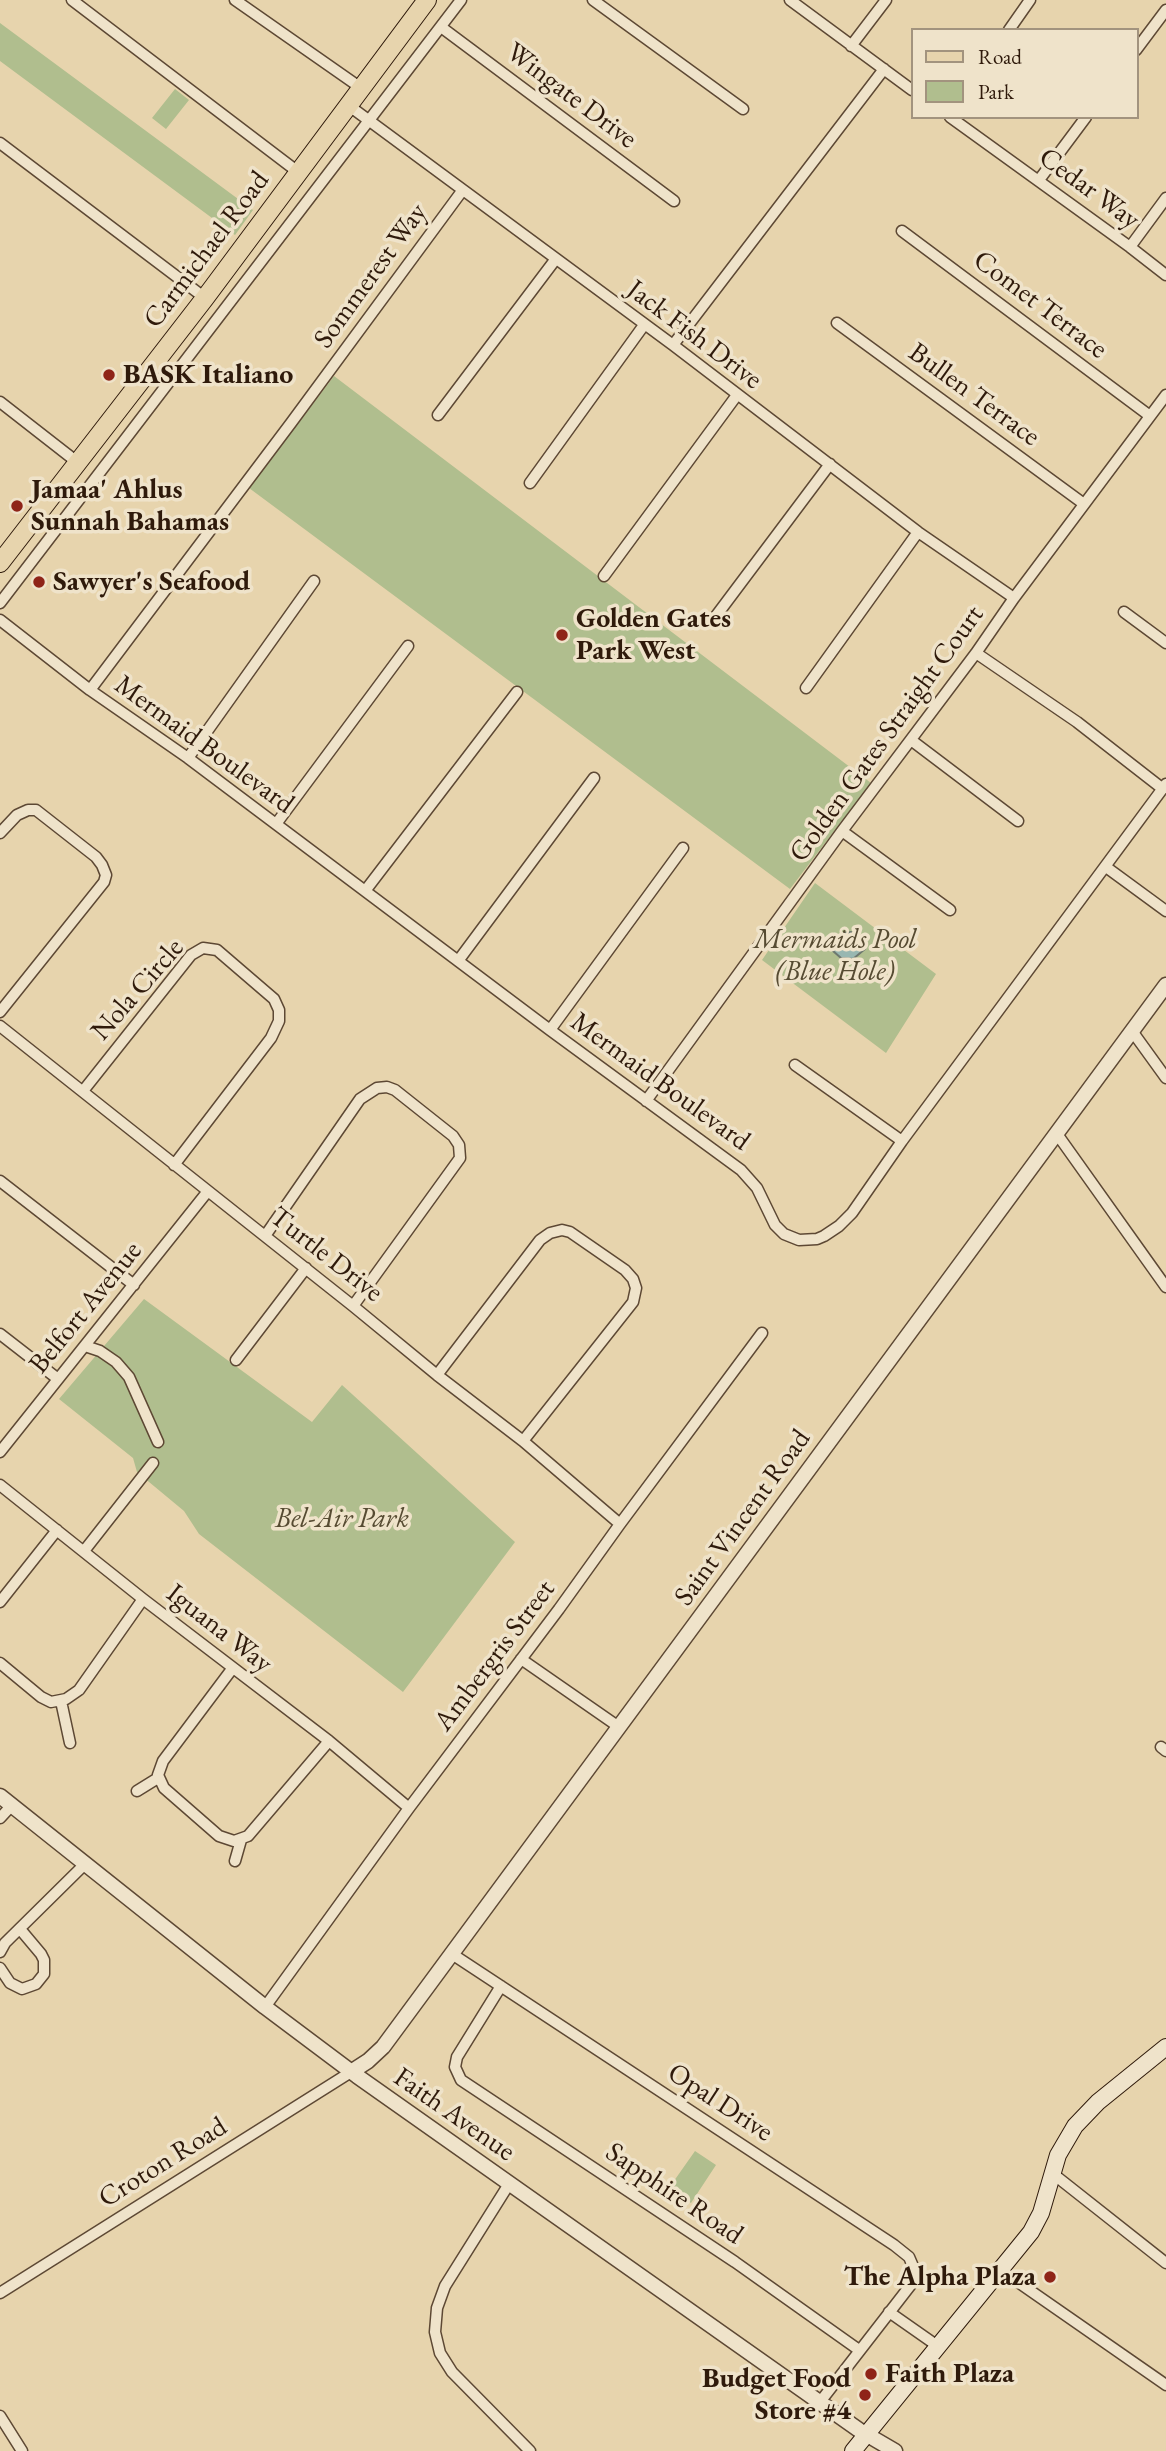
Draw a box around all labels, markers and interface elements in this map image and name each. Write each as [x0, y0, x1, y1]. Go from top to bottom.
legend [911, 28, 1138, 119]
street label: Wingate Drive [499, 36, 643, 156]
text: Road [978, 43, 1022, 70]
text: Park [978, 78, 1014, 105]
street label: Cedar Way [1032, 141, 1146, 237]
street label: Carmichael Road [137, 165, 277, 335]
street label: Sommerest Way [307, 197, 435, 355]
street label: Comet Terrace [966, 244, 1114, 366]
street label: Jack Fish Drive [620, 273, 768, 397]
street label: Bullen Terrace [902, 336, 1046, 454]
place label: BASK Italiano [123, 358, 293, 392]
marker: BASK Italiano [101, 367, 117, 383]
place label: Jamaa' Ahlus Sunnah Bahamas [31, 473, 229, 539]
marker: Jamaa' Ahlus Sunnah Bahamas [9, 498, 25, 514]
place label: Sawyer's Seafood [53, 565, 250, 599]
marker: Sawyer's Seafood [31, 574, 47, 590]
street label: Golden Gates Straight Court [783, 599, 991, 869]
place label: Golden Gates Park West [576, 602, 731, 668]
marker: Golden Gates Park West [554, 627, 570, 643]
street label: Mermaid Boulevard [108, 669, 300, 821]
park label: Mermaids Pool (Blue Hole) [753, 923, 917, 989]
street label: Nola Circle [85, 932, 191, 1048]
street label: Mermaid Boulevard [564, 1006, 756, 1158]
street label: Turtle Drive [263, 1200, 389, 1310]
street label: Belfort Avenue [23, 1235, 149, 1381]
street label: Saint Vincent Road [668, 1423, 818, 1613]
park label: Bel-Air Park [275, 1502, 409, 1536]
street label: Ambergris Street [427, 1574, 563, 1738]
street label: Iguana Way [159, 1577, 279, 1681]
street label: Opal Drive [661, 2057, 779, 2149]
street label: Faith Avenue [387, 2061, 521, 2169]
street label: Croton Road [93, 2110, 233, 2216]
street label: Sapphire Road [599, 2136, 749, 2252]
place label: The Alpha Plaza [844, 2260, 1036, 2294]
marker: The Alpha Plaza [1042, 2269, 1058, 2285]
place label: Faith Plaza [885, 2357, 1014, 2391]
place label: Budget Food Store #4 [702, 2362, 851, 2428]
marker: Faith Plaza [863, 2366, 879, 2382]
marker: Budget Food Store #4 [857, 2387, 873, 2403]

